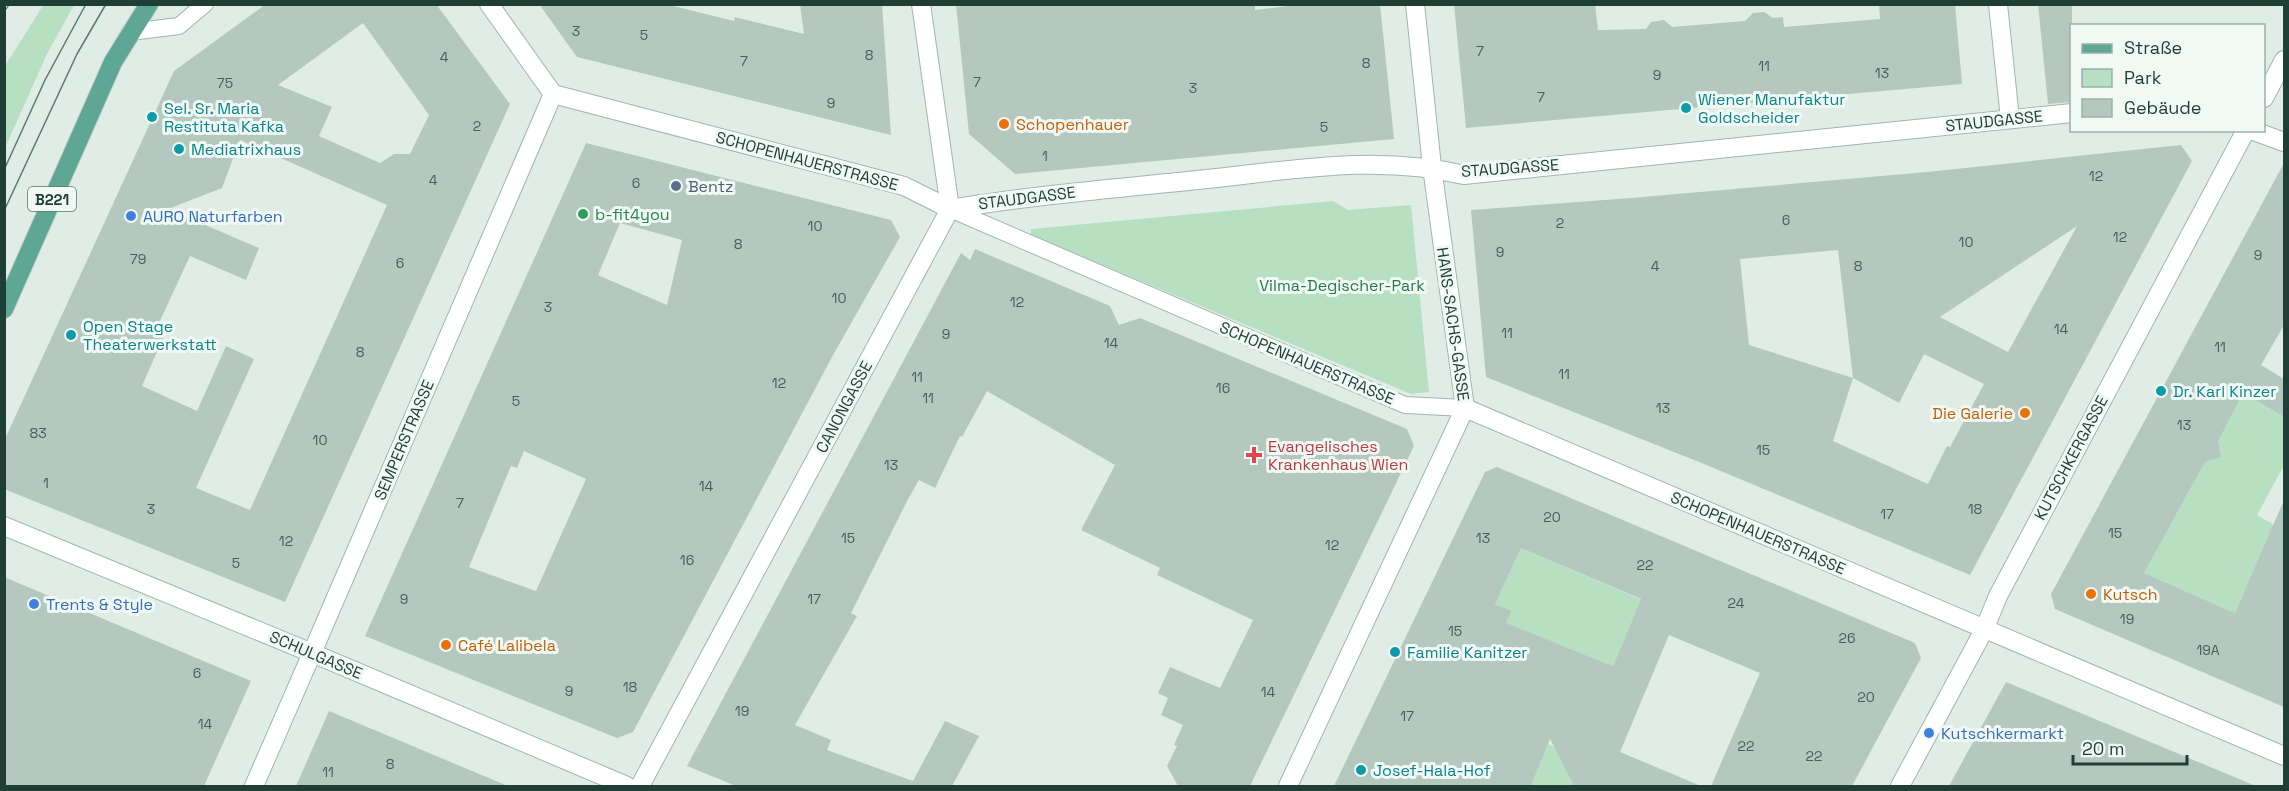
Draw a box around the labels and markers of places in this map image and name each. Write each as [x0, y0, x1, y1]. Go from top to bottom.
place label: Wiener Manufaktur Goldscheider [1698, 89, 1845, 128]
place label: Sel. Sr. Maria Restituta Kafka [164, 98, 284, 137]
marker: Wiener Manufaktur Goldscheider [1679, 101, 1693, 115]
marker: Sel. Sr. Maria Restituta Kafka [145, 110, 159, 124]
place label: Schopenhauer [1016, 114, 1129, 135]
marker: Schopenhauer [997, 117, 1011, 131]
place label: Mediatrixhaus [191, 139, 301, 160]
marker: Mediatrixhaus [172, 142, 186, 156]
place label: Bentz [688, 176, 733, 197]
marker: Bentz [669, 179, 683, 193]
place label: b-fit4you [595, 204, 670, 225]
place label: AURO Naturfarben [143, 206, 283, 227]
marker: b-fit4you [576, 207, 590, 221]
marker: AURO Naturfarben [124, 209, 138, 223]
place label: Open Stage Theaterwerkstatt [83, 316, 217, 355]
marker: Open Stage Theaterwerkstatt [64, 328, 78, 342]
place label: Dr. Karl Kinzer [2173, 381, 2276, 402]
marker: Dr. Karl Kinzer [2154, 384, 2168, 398]
place label: Die Galerie [1932, 403, 2013, 424]
marker: Die Galerie [2018, 406, 2032, 420]
place label: Evangelisches Krankenhaus Wien [1268, 436, 1408, 475]
marker: Evangelisches Krankenhaus Wien [1245, 446, 1263, 464]
place label: Kutsch [2103, 584, 2158, 605]
marker: Kutsch [2084, 587, 2098, 601]
place label: Trents & Style [46, 594, 153, 615]
marker: Trents & Style [27, 597, 41, 611]
place label: Café Lalibela [458, 635, 556, 656]
marker: Café Lalibela [439, 638, 453, 652]
place label: Familie Kanitzer [1407, 642, 1527, 663]
marker: Familie Kanitzer [1388, 645, 1402, 659]
place label: Kutschkermarkt [1941, 723, 2064, 744]
marker: Kutschkermarkt [1922, 726, 1936, 740]
place label: Josef-Hala-Hof [1373, 760, 1491, 781]
marker: Josef-Hala-Hof [1354, 763, 1368, 777]

